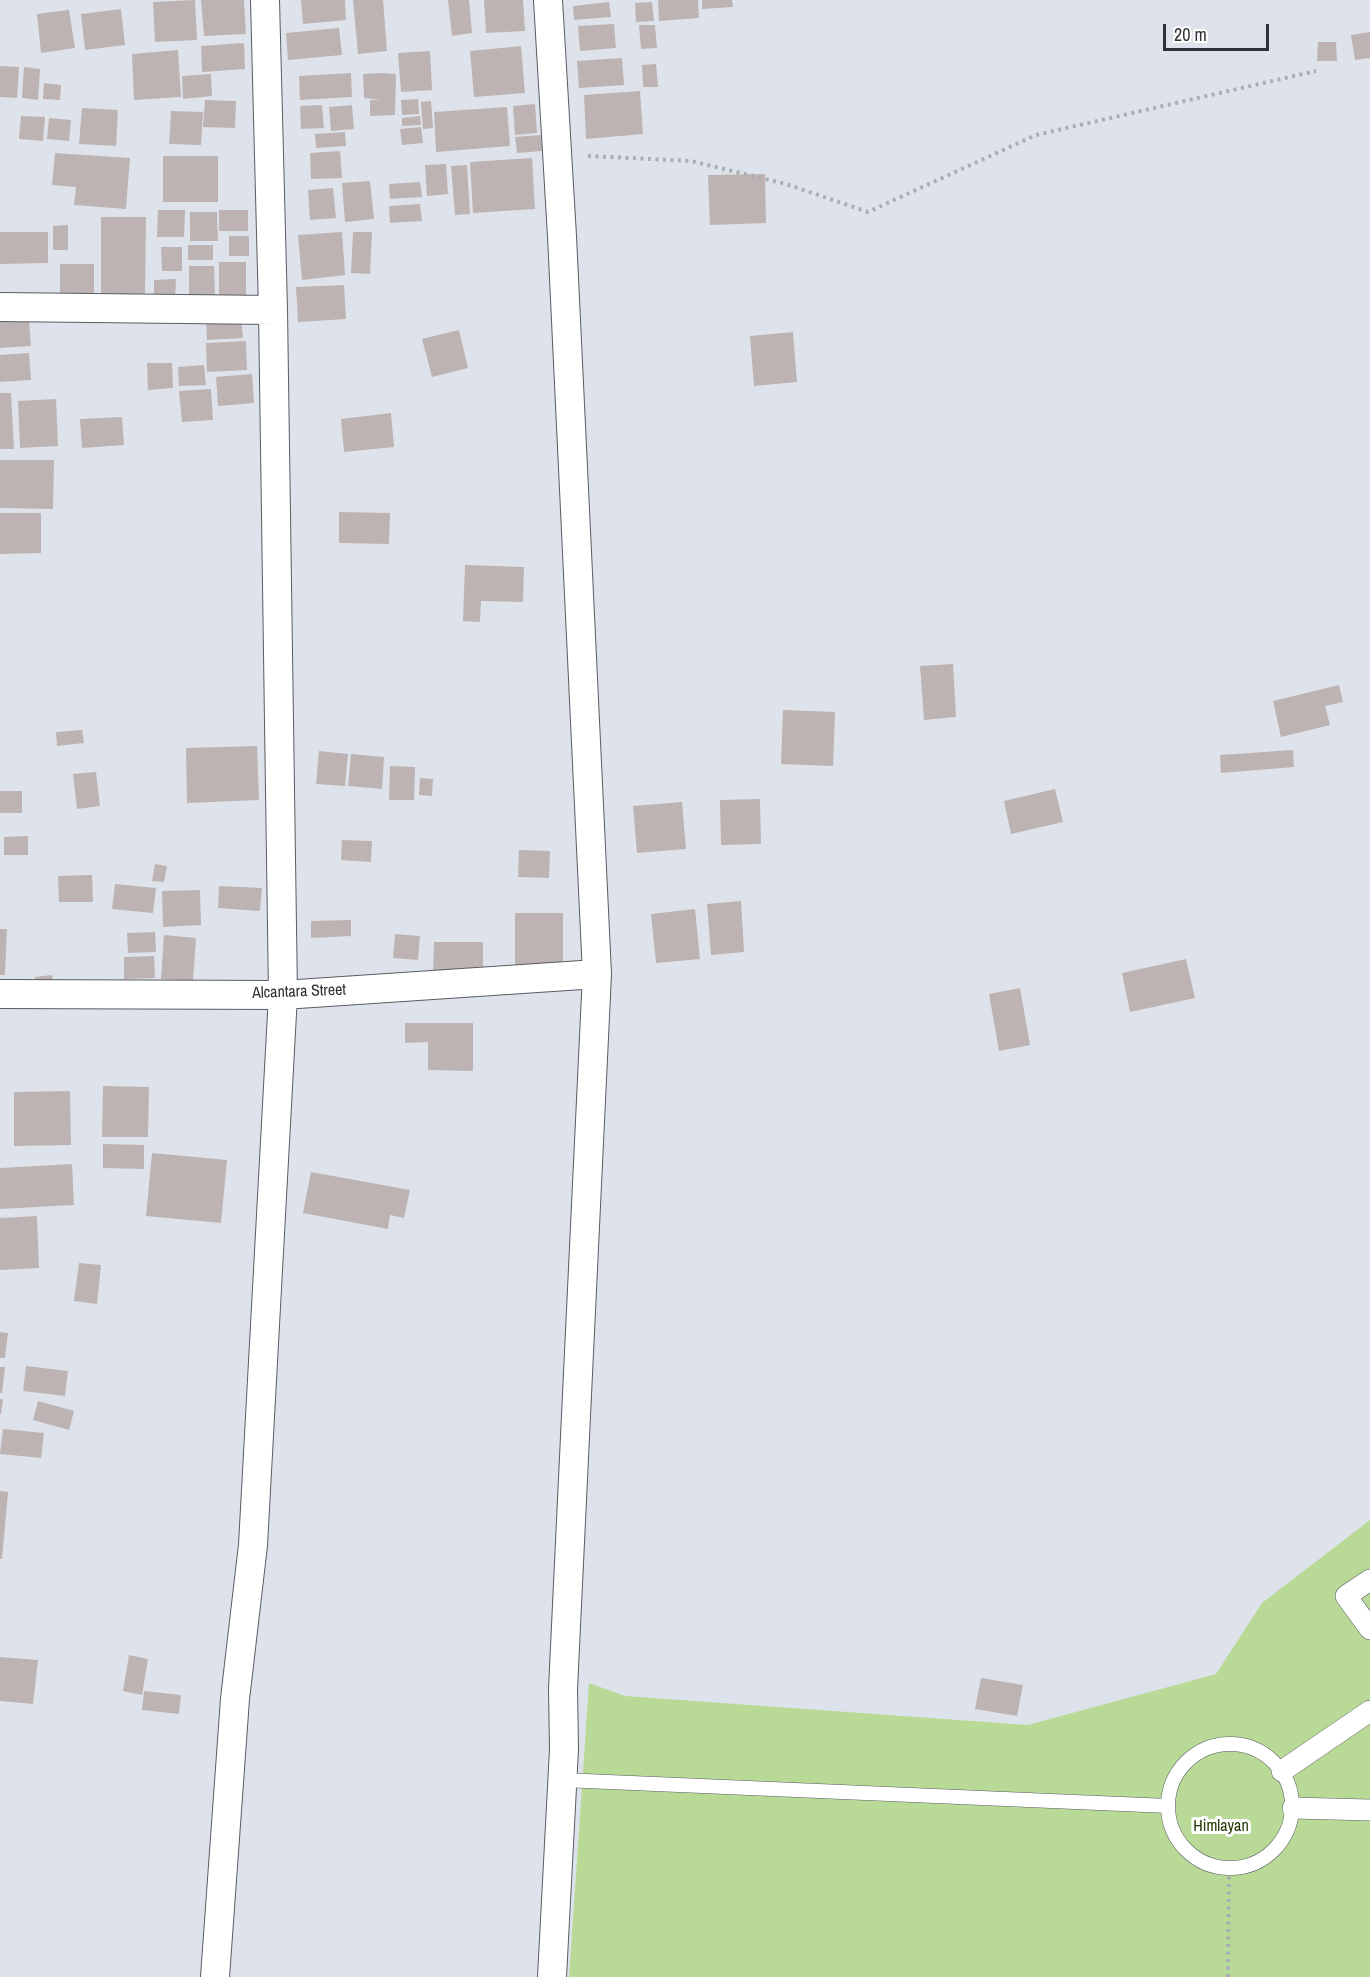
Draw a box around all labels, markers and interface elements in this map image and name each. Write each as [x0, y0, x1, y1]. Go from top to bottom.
scale bar [1166, 12, 1272, 50]
text: 20 m [1174, 22, 1207, 47]
street label: Alcantara Street [252, 981, 346, 1003]
park label: Himlayan [1193, 1817, 1249, 1837]

